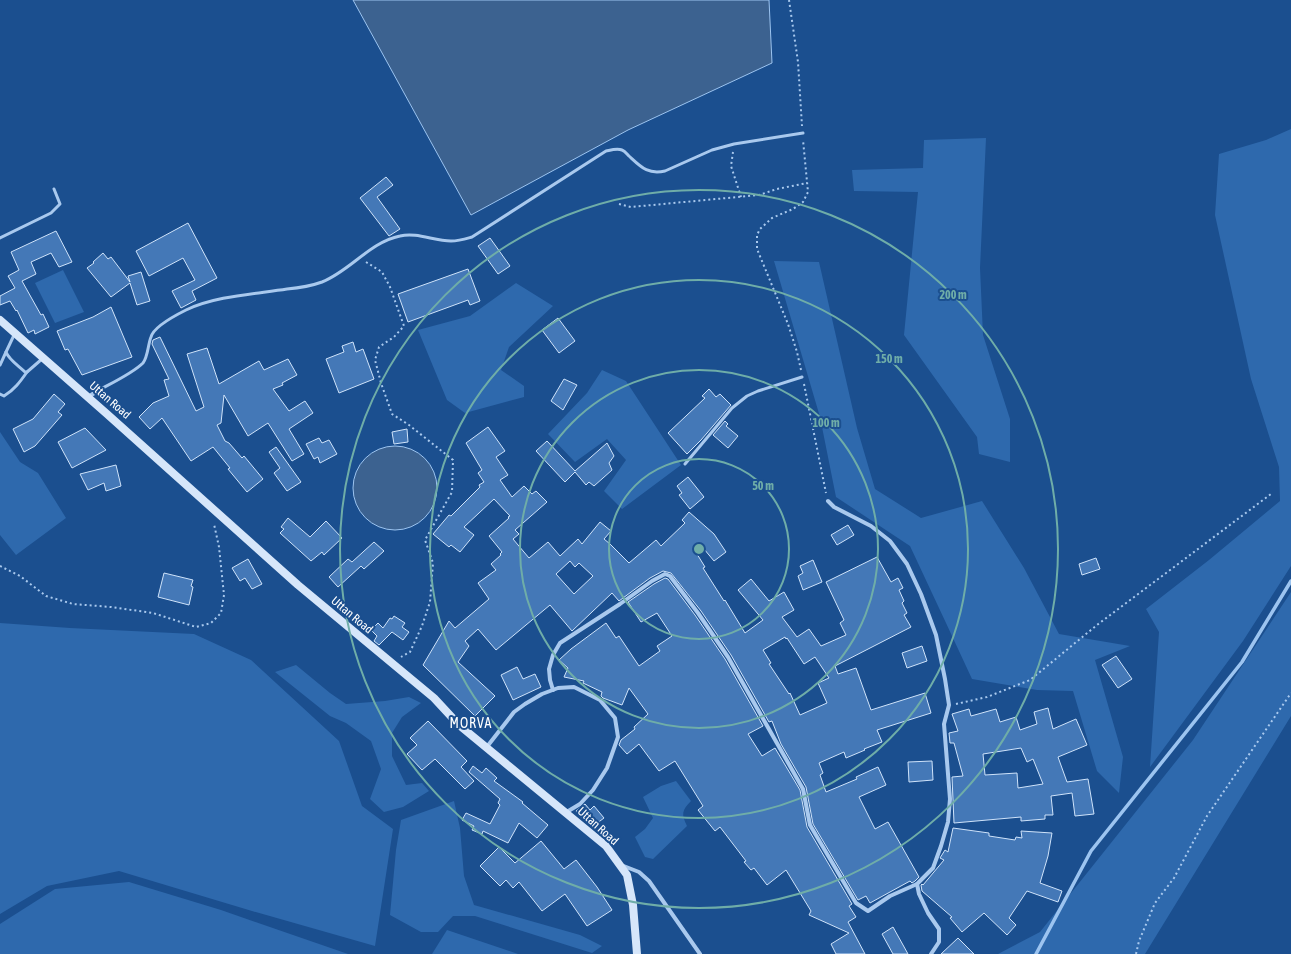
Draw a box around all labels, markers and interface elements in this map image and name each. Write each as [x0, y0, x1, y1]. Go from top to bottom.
text: 200 m [939, 288, 967, 302]
text: 150 m [875, 352, 903, 366]
street label: Uttan Road [87, 378, 133, 422]
text: 100 m [812, 416, 840, 430]
text: 50 m [752, 479, 774, 493]
centre of rings [692, 542, 706, 556]
street label: Uttan Road [328, 594, 376, 636]
district label: MORVA [450, 715, 492, 731]
street label: Uttan Road [575, 804, 621, 848]

